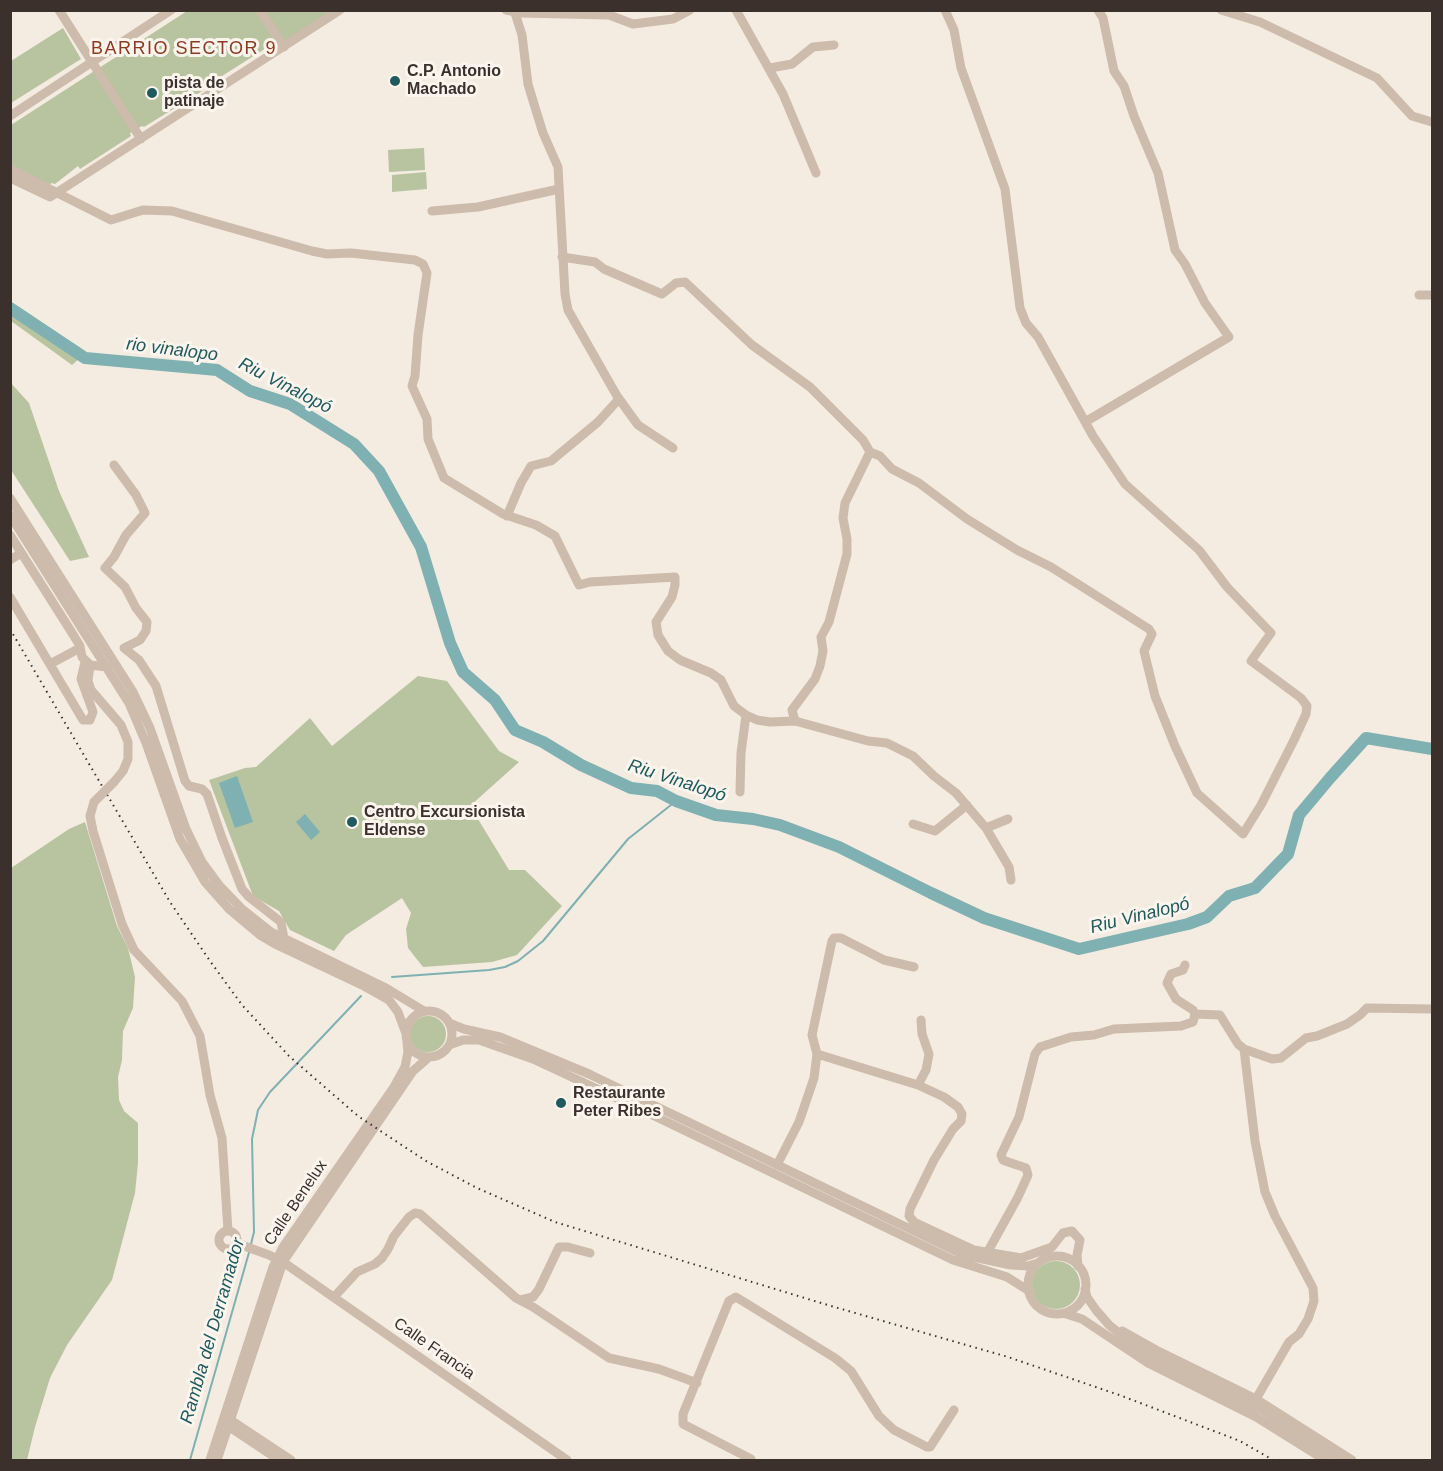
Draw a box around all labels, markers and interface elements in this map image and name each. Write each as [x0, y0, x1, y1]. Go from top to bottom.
district label: BARRIO SECTOR 9 [91, 38, 277, 60]
place label: C.P. Antonio Machado [407, 62, 501, 100]
place label: pista de patinaje [164, 74, 224, 112]
marker: C.P. Antonio Machado [388, 74, 402, 88]
marker: pista de patinaje [145, 86, 159, 100]
water label: rio vinalopo [125, 334, 219, 366]
water label: Riu Vinalopó [235, 353, 335, 419]
water label: Riu Vinalopó [625, 755, 729, 807]
place label: Centro Excursionista Eldense [364, 803, 525, 841]
marker: Centro Excursionista Eldense [345, 815, 359, 829]
water label: Riu Vinalopó [1088, 893, 1192, 939]
place label: Restaurante Peter Ribes [573, 1084, 665, 1122]
marker: Restaurante Peter Ribes [554, 1096, 568, 1110]
street label: Calle Benelux [260, 1157, 332, 1249]
water label: Rambla del Derramador [176, 1236, 250, 1426]
street label: Calle Francia [390, 1314, 478, 1384]

